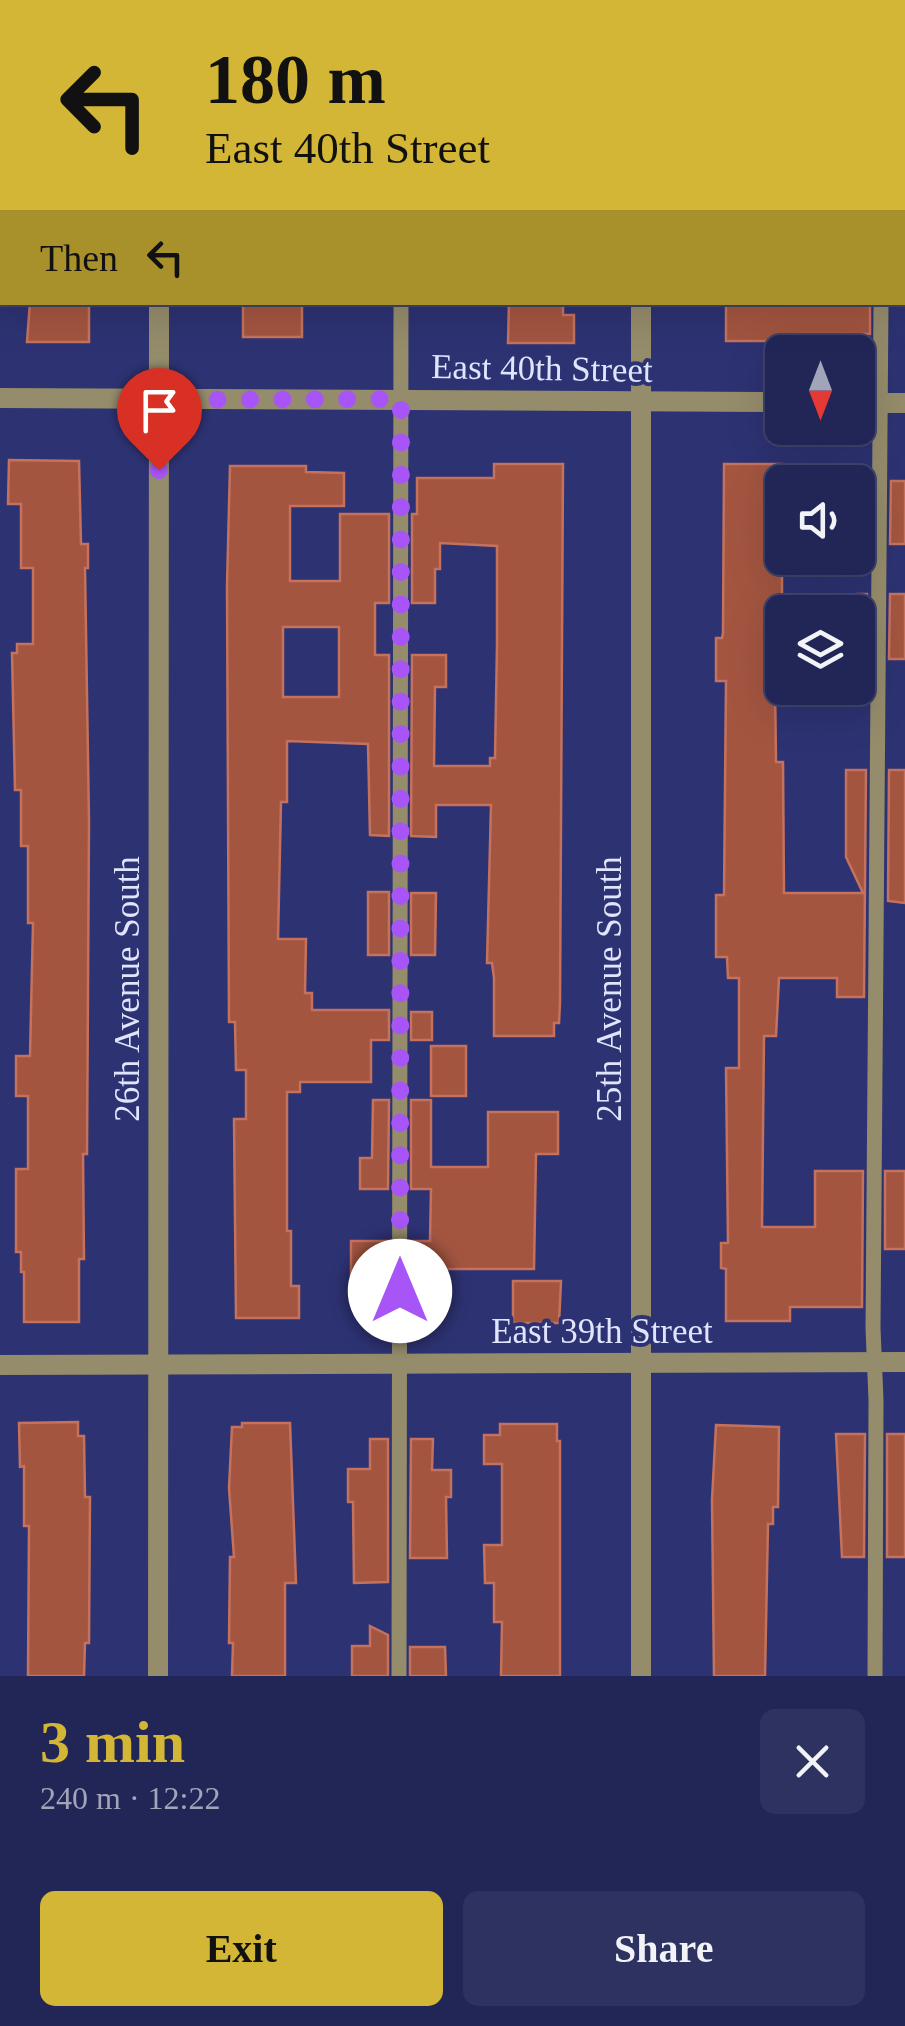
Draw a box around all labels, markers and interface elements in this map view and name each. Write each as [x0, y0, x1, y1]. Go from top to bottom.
icon: left [40, 40, 170, 170]
text: 180 m [205, 41, 386, 118]
text: East 40th Street [205, 123, 490, 173]
icon: left [138, 230, 193, 285]
text: Then [40, 237, 118, 279]
north arrow [765, 335, 875, 445]
map controls [765, 335, 875, 705]
street label: East 40th Street [431, 347, 653, 390]
pin [117, 368, 202, 471]
icon: arrive [132, 383, 187, 438]
button: sound [765, 465, 875, 575]
button: layers [765, 595, 875, 705]
street label: 26th Avenue South [108, 856, 147, 1122]
street label: 25th Avenue South [590, 856, 629, 1122]
position arrow [348, 1239, 452, 1343]
street label: East 39th Street [491, 1312, 713, 1351]
text: 3 min [40, 1709, 185, 1775]
button: close [760, 1709, 865, 1814]
text: 240 m · 12:22 [40, 1780, 220, 1816]
button: Exit [40, 1891, 443, 2006]
button: Share [463, 1891, 865, 2006]

